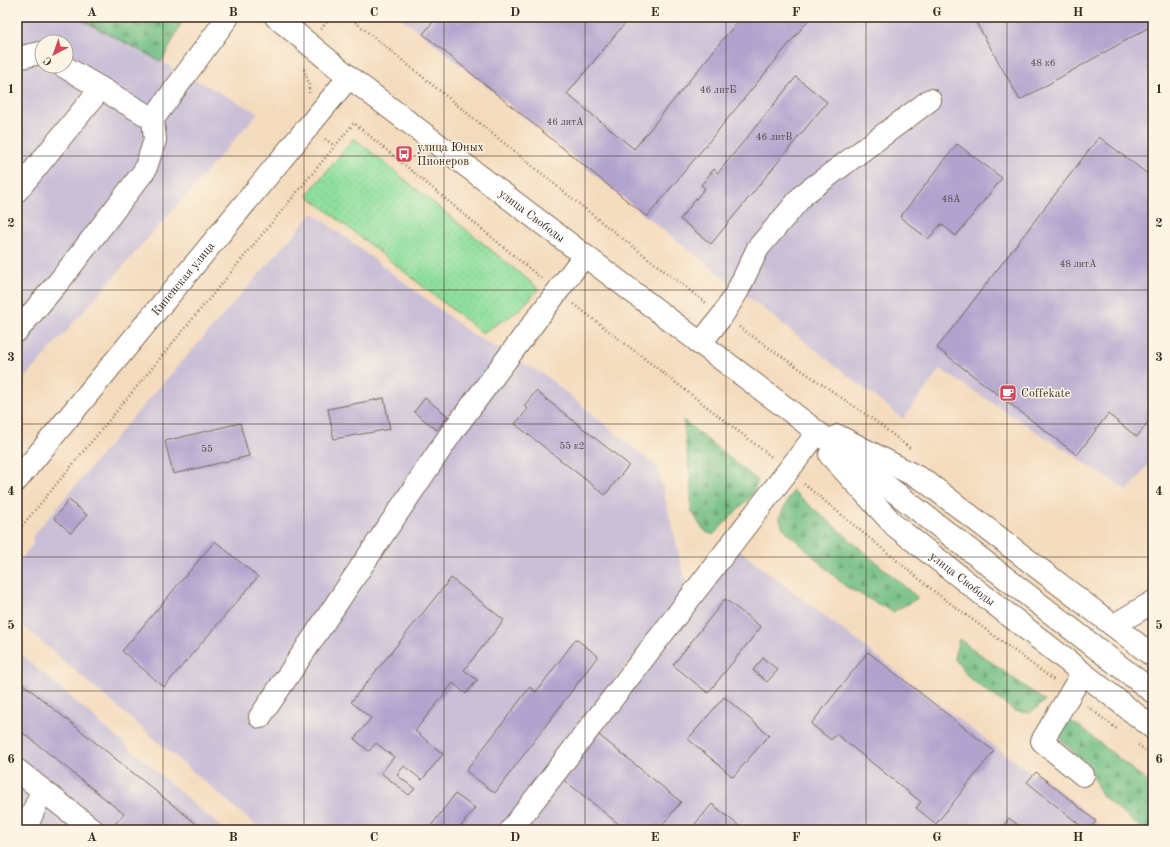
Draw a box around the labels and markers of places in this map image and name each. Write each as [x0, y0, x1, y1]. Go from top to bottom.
place label: улица Юных Пионеров [417, 142, 484, 168]
bus stop icon: улица Юных Пионеров [394, 144, 414, 164]
cafe icon: Coffekate [998, 383, 1018, 403]
place label: Coffekate [1021, 388, 1071, 400]

